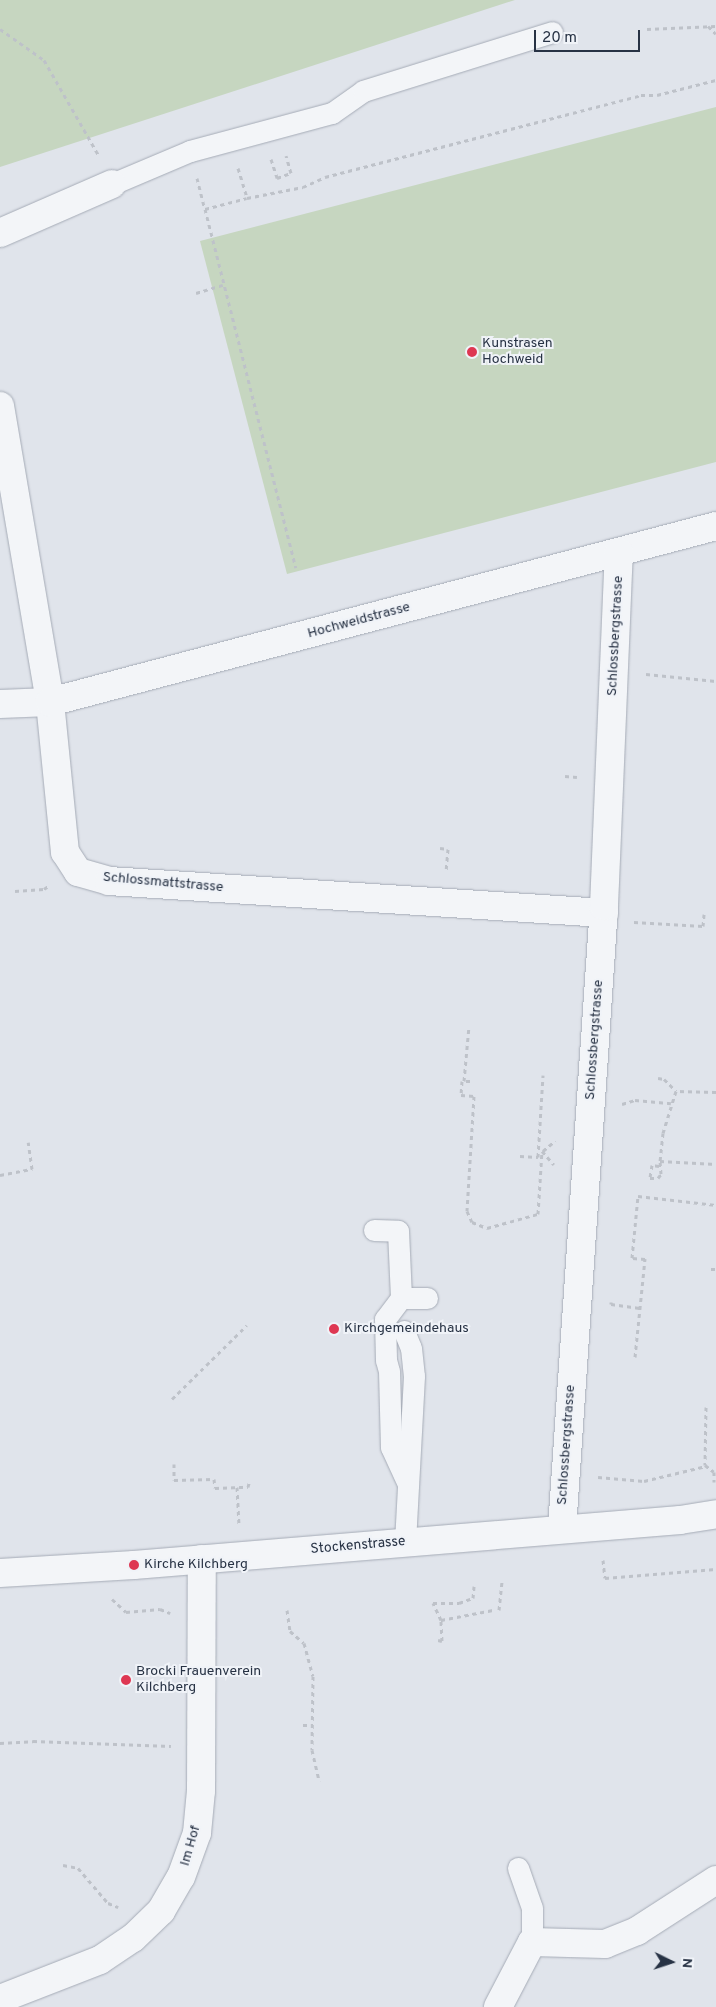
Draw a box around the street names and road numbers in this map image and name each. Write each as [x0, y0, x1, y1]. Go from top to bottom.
street label: Schlossbergstrasse [604, 575, 628, 697]
street label: Hochweidstrasse [306, 599, 412, 643]
street label: Schlossmattstrasse [102, 869, 224, 897]
street label: Schlossbergstrasse [582, 979, 608, 1101]
street label: Schlossbergstrasse [554, 1384, 580, 1506]
street label: Stockenstrasse [310, 1533, 406, 1559]
street label: Im Hof [177, 1824, 205, 1868]

